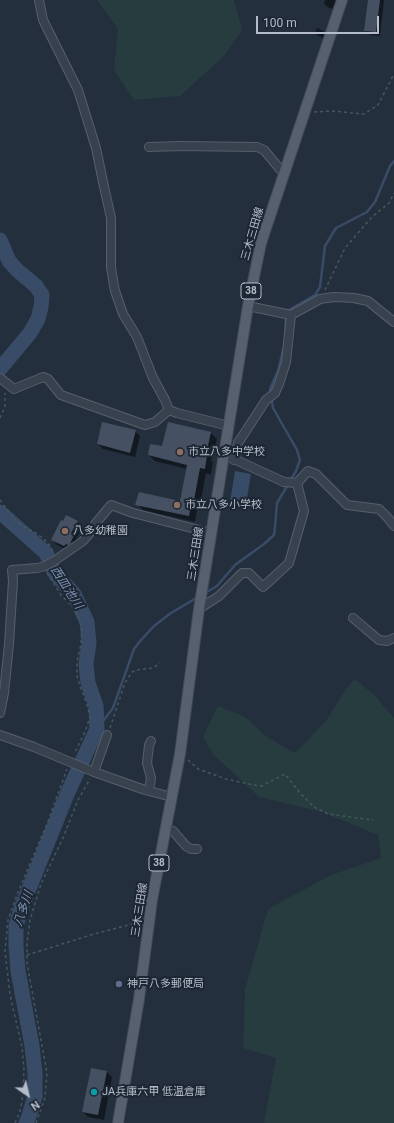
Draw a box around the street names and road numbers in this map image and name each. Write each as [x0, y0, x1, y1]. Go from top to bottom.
street label: 三木三田線 [239, 206, 267, 262]
road number: 38 [241, 283, 261, 299]
street label: 三木三田線 [185, 526, 207, 582]
road number: 38 [149, 855, 169, 871]
street label: 三木三田線 [129, 882, 151, 938]

